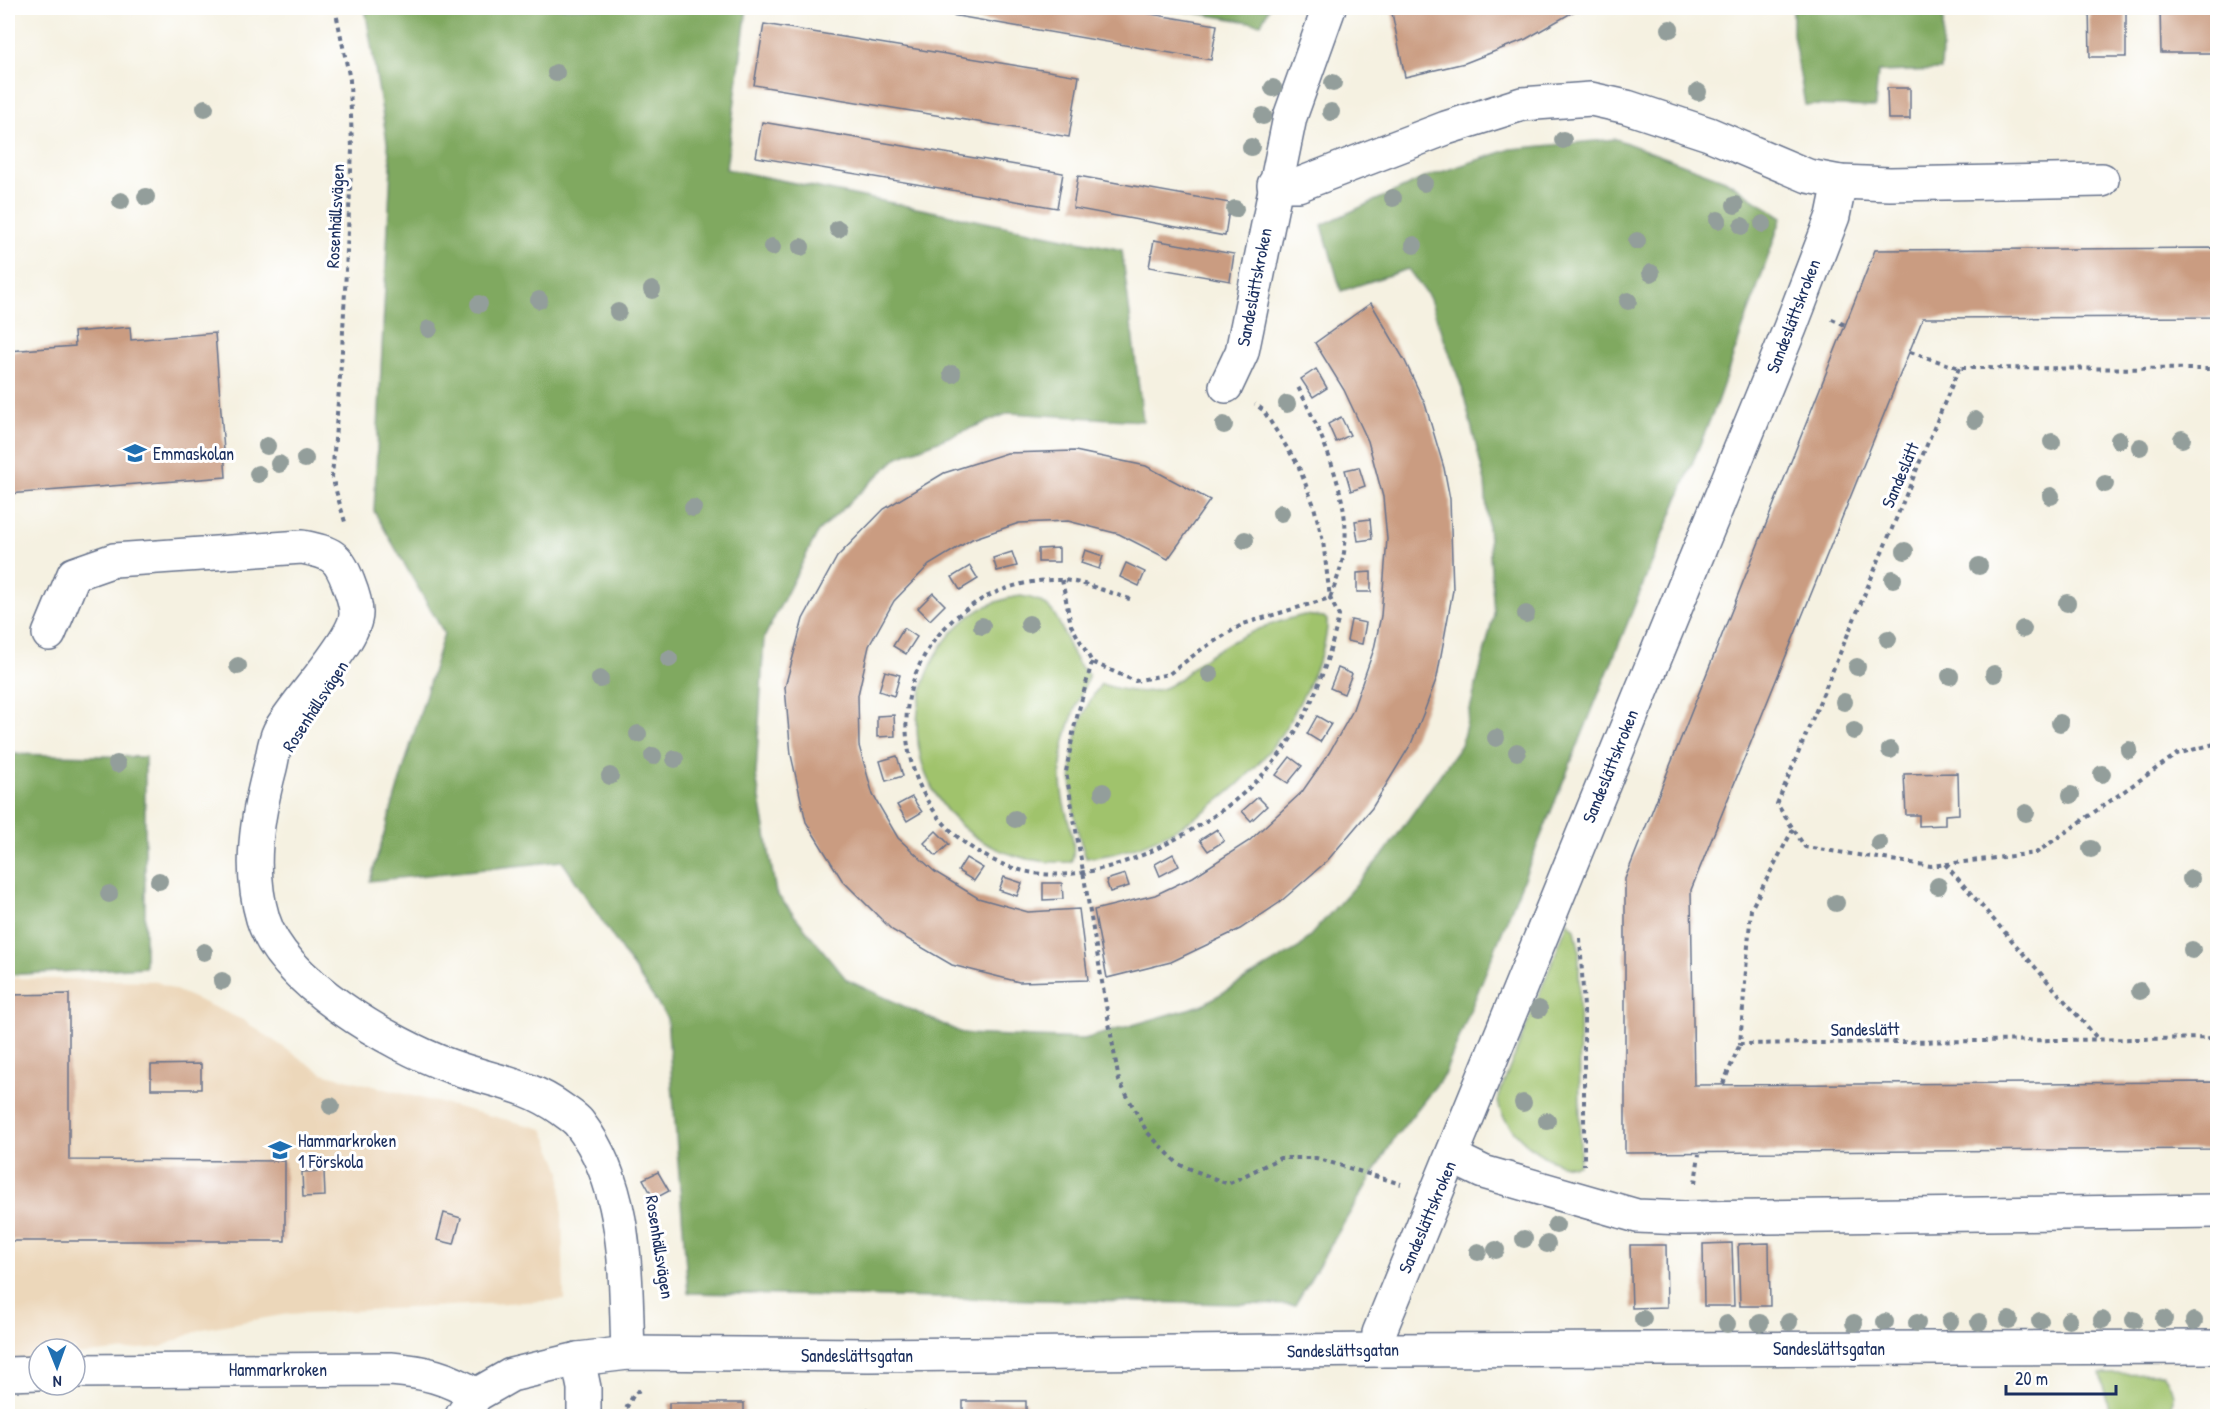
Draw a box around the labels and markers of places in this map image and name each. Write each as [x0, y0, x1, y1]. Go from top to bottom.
school or university icon: Emmaskolan [122, 440, 148, 466]
place label: Emmaskolan [153, 441, 234, 466]
place label: Hammarkroken 1 Förskola [298, 1128, 396, 1174]
school or university icon: Hammarkroken 1 Förskola [267, 1137, 293, 1163]

